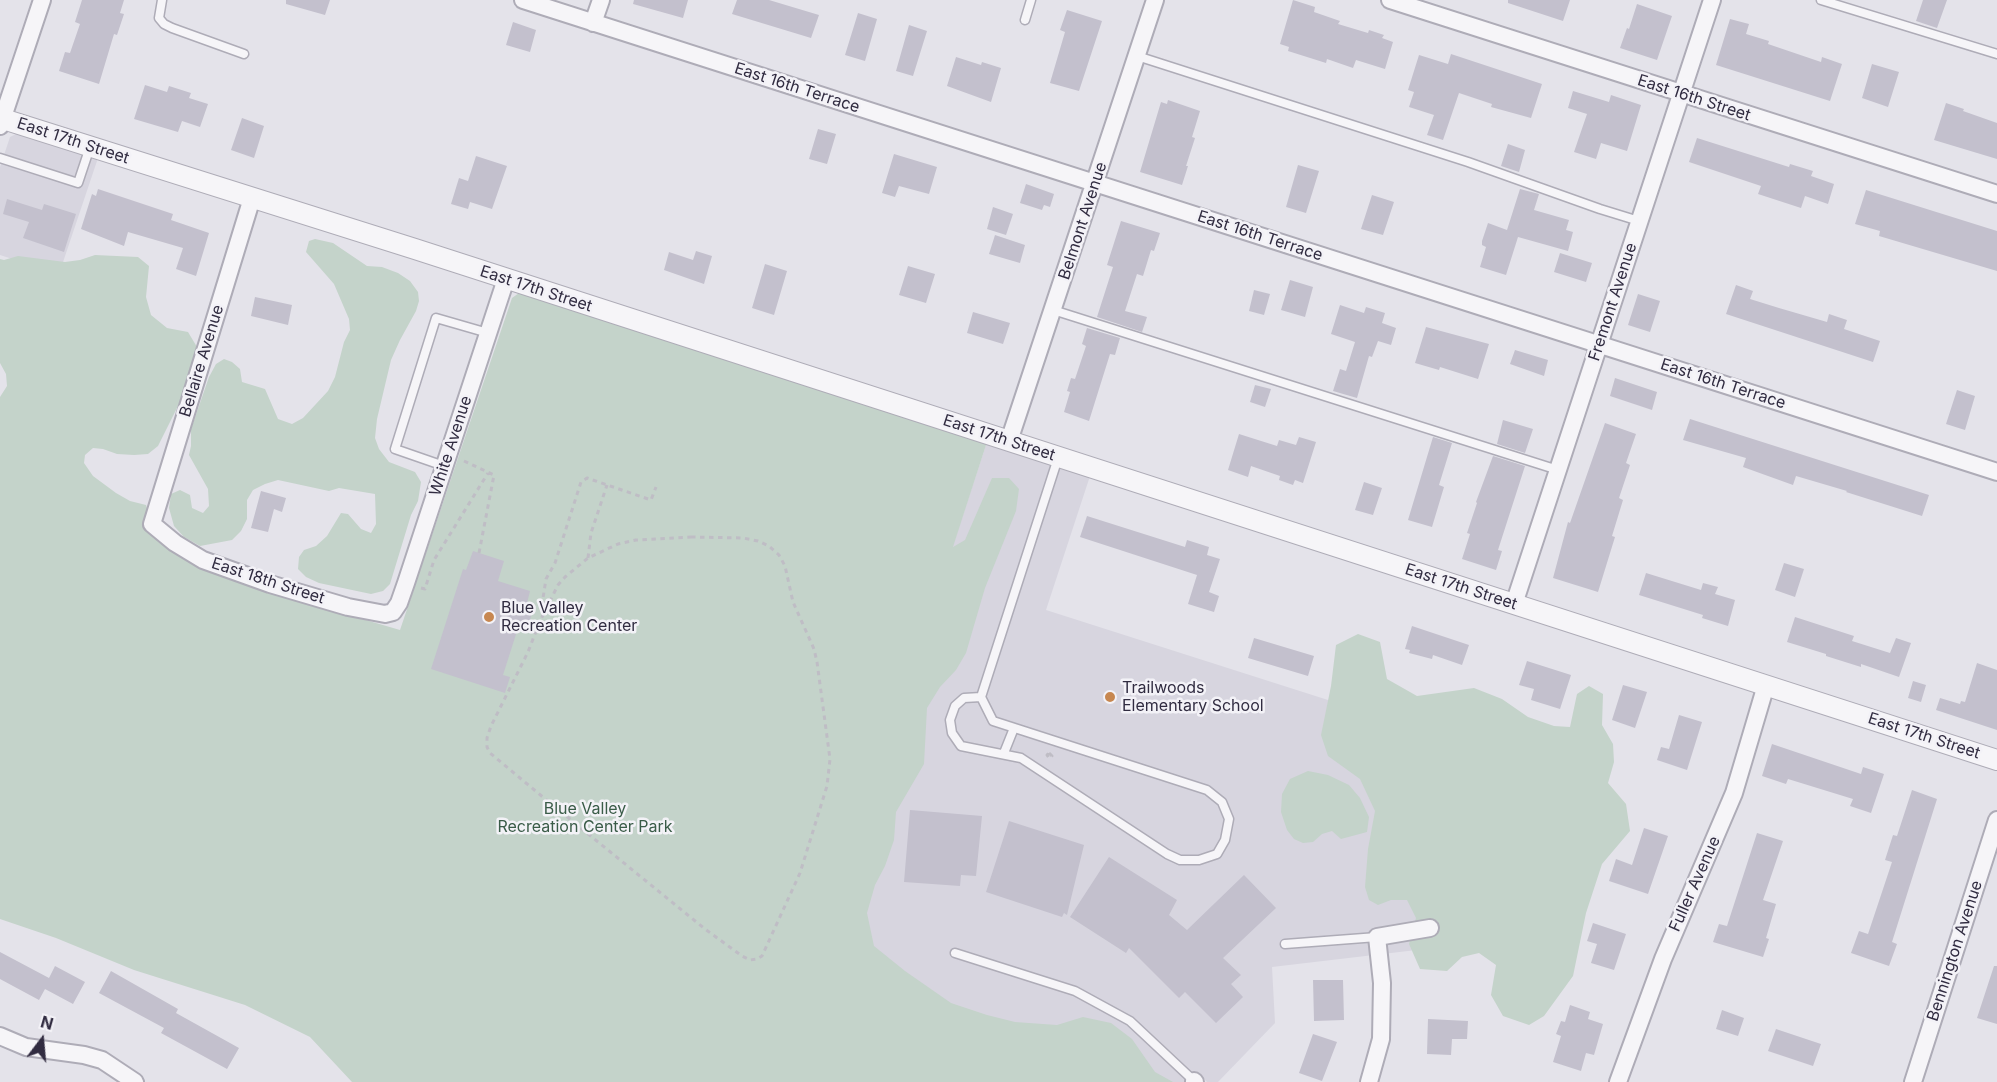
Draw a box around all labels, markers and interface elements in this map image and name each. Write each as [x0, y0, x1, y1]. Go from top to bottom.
street label: East 16th Terrace [732, 59, 862, 117]
street label: East 16th Street [1635, 71, 1753, 125]
street label: East 17th Street [15, 114, 131, 168]
street label: Belmont Avenue [1055, 160, 1111, 282]
street label: East 16th Terrace [1195, 207, 1325, 265]
street label: Fremont Avenue [1585, 241, 1641, 363]
street label: East 17th Street [478, 262, 594, 316]
street label: Bellaire Avenue [176, 303, 228, 419]
street label: East 16th Terrace [1658, 355, 1788, 413]
street label: White Avenue [426, 393, 476, 499]
street label: East 17th Street [941, 411, 1057, 465]
street label: East 18th Street [209, 554, 327, 608]
street label: East 17th Street [1403, 560, 1519, 614]
place label: Blue Valley Recreation Center [501, 598, 637, 636]
marker: Blue Valley Recreation Center [482, 610, 496, 624]
place label: Trailwoods Elementary School [1122, 678, 1264, 716]
marker: Trailwoods Elementary School [1103, 690, 1117, 704]
street label: East 17th Street [1866, 709, 1982, 763]
park label: Blue Valley Recreation Center Park [497, 799, 673, 837]
street label: Fuller Avenue [1665, 833, 1725, 935]
street label: Bennington Avenue [1923, 878, 1987, 1024]
north arrow [12, 1010, 72, 1070]
text: N [38, 1011, 56, 1034]

